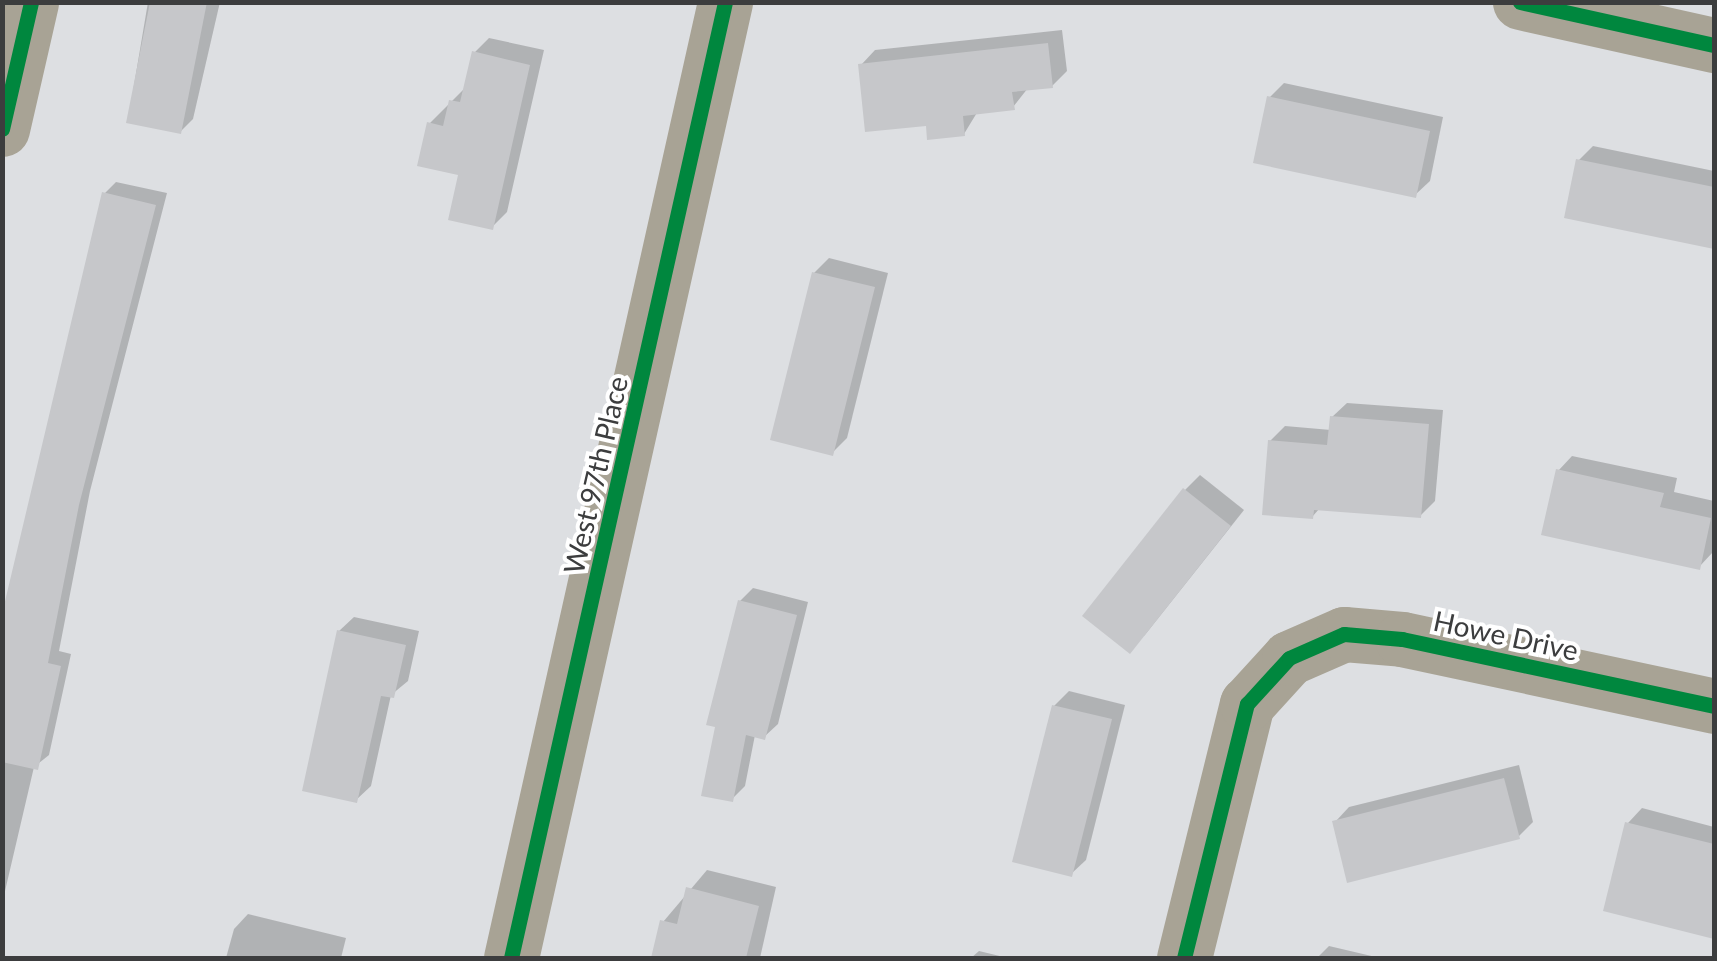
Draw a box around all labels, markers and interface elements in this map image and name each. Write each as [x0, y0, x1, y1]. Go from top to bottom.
street label: West 97th Place [556, 373, 634, 577]
street label: Howe Drive [1431, 603, 1581, 667]

